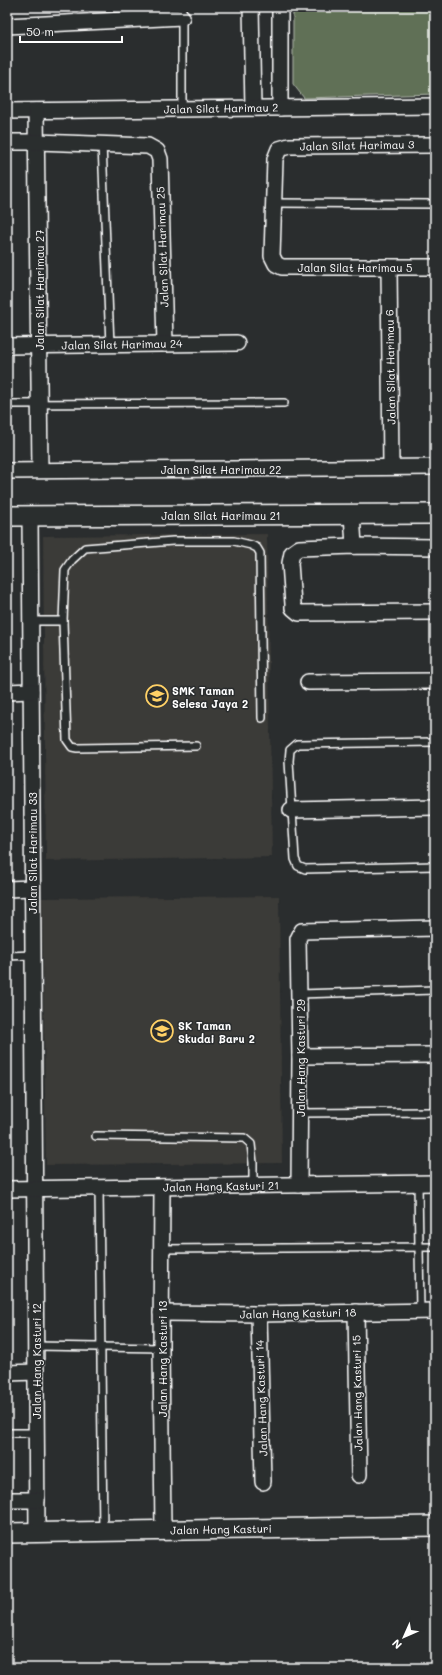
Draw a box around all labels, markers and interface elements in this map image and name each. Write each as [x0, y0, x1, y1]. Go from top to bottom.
scale bar [20, 18, 122, 44]
text: 50 m [26, 23, 54, 39]
street label: Jalan Silat Harimau 2 [164, 100, 278, 116]
street label: Jalan Silat Harimau 3 [299, 136, 415, 154]
street label: Jalan Silat Harimau 25 [152, 186, 172, 308]
street label: Jalan Silat Harimau 27 [32, 230, 47, 350]
street label: Jalan Silat Harimau 5 [298, 260, 412, 275]
street label: Jalan Silat Harimau 6 [381, 309, 399, 425]
street label: Jalan Silat Harimau 24 [61, 335, 183, 353]
street label: Jalan Silat Harimau 22 [161, 462, 281, 477]
street label: Jalan Silat Harimau 21 [161, 508, 281, 523]
school or university icon: SMK Taman Selesa Jaya 2 [144, 683, 170, 709]
place label: SMK Taman Selesa Jaya 2 [172, 683, 248, 711]
street label: Jalan Silat Harimau 33 [25, 792, 40, 914]
street label: Jalan Hang Kasturi 29 [293, 999, 308, 1117]
school or university icon: SK Taman Skudai Baru 2 [149, 1018, 175, 1044]
place label: SK Taman Skudai Baru 2 [178, 1018, 255, 1046]
street label: Jalan Hang Kasturi 21 [163, 1177, 279, 1195]
street label: Jalan Hang Kasturi 13 [155, 1300, 170, 1417]
street label: Jalan Hang Kasturi 12 [29, 1303, 44, 1419]
street label: Jalan Hang Kasturi 18 [240, 1304, 357, 1322]
street label: Jalan Hang Kasturi 15 [348, 1335, 366, 1451]
street label: Jalan Hang Kasturi 14 [251, 1339, 271, 1456]
street label: Jalan Hang Kasturi [170, 1521, 272, 1537]
north arrow [384, 1617, 424, 1657]
text: N [388, 1636, 405, 1653]

